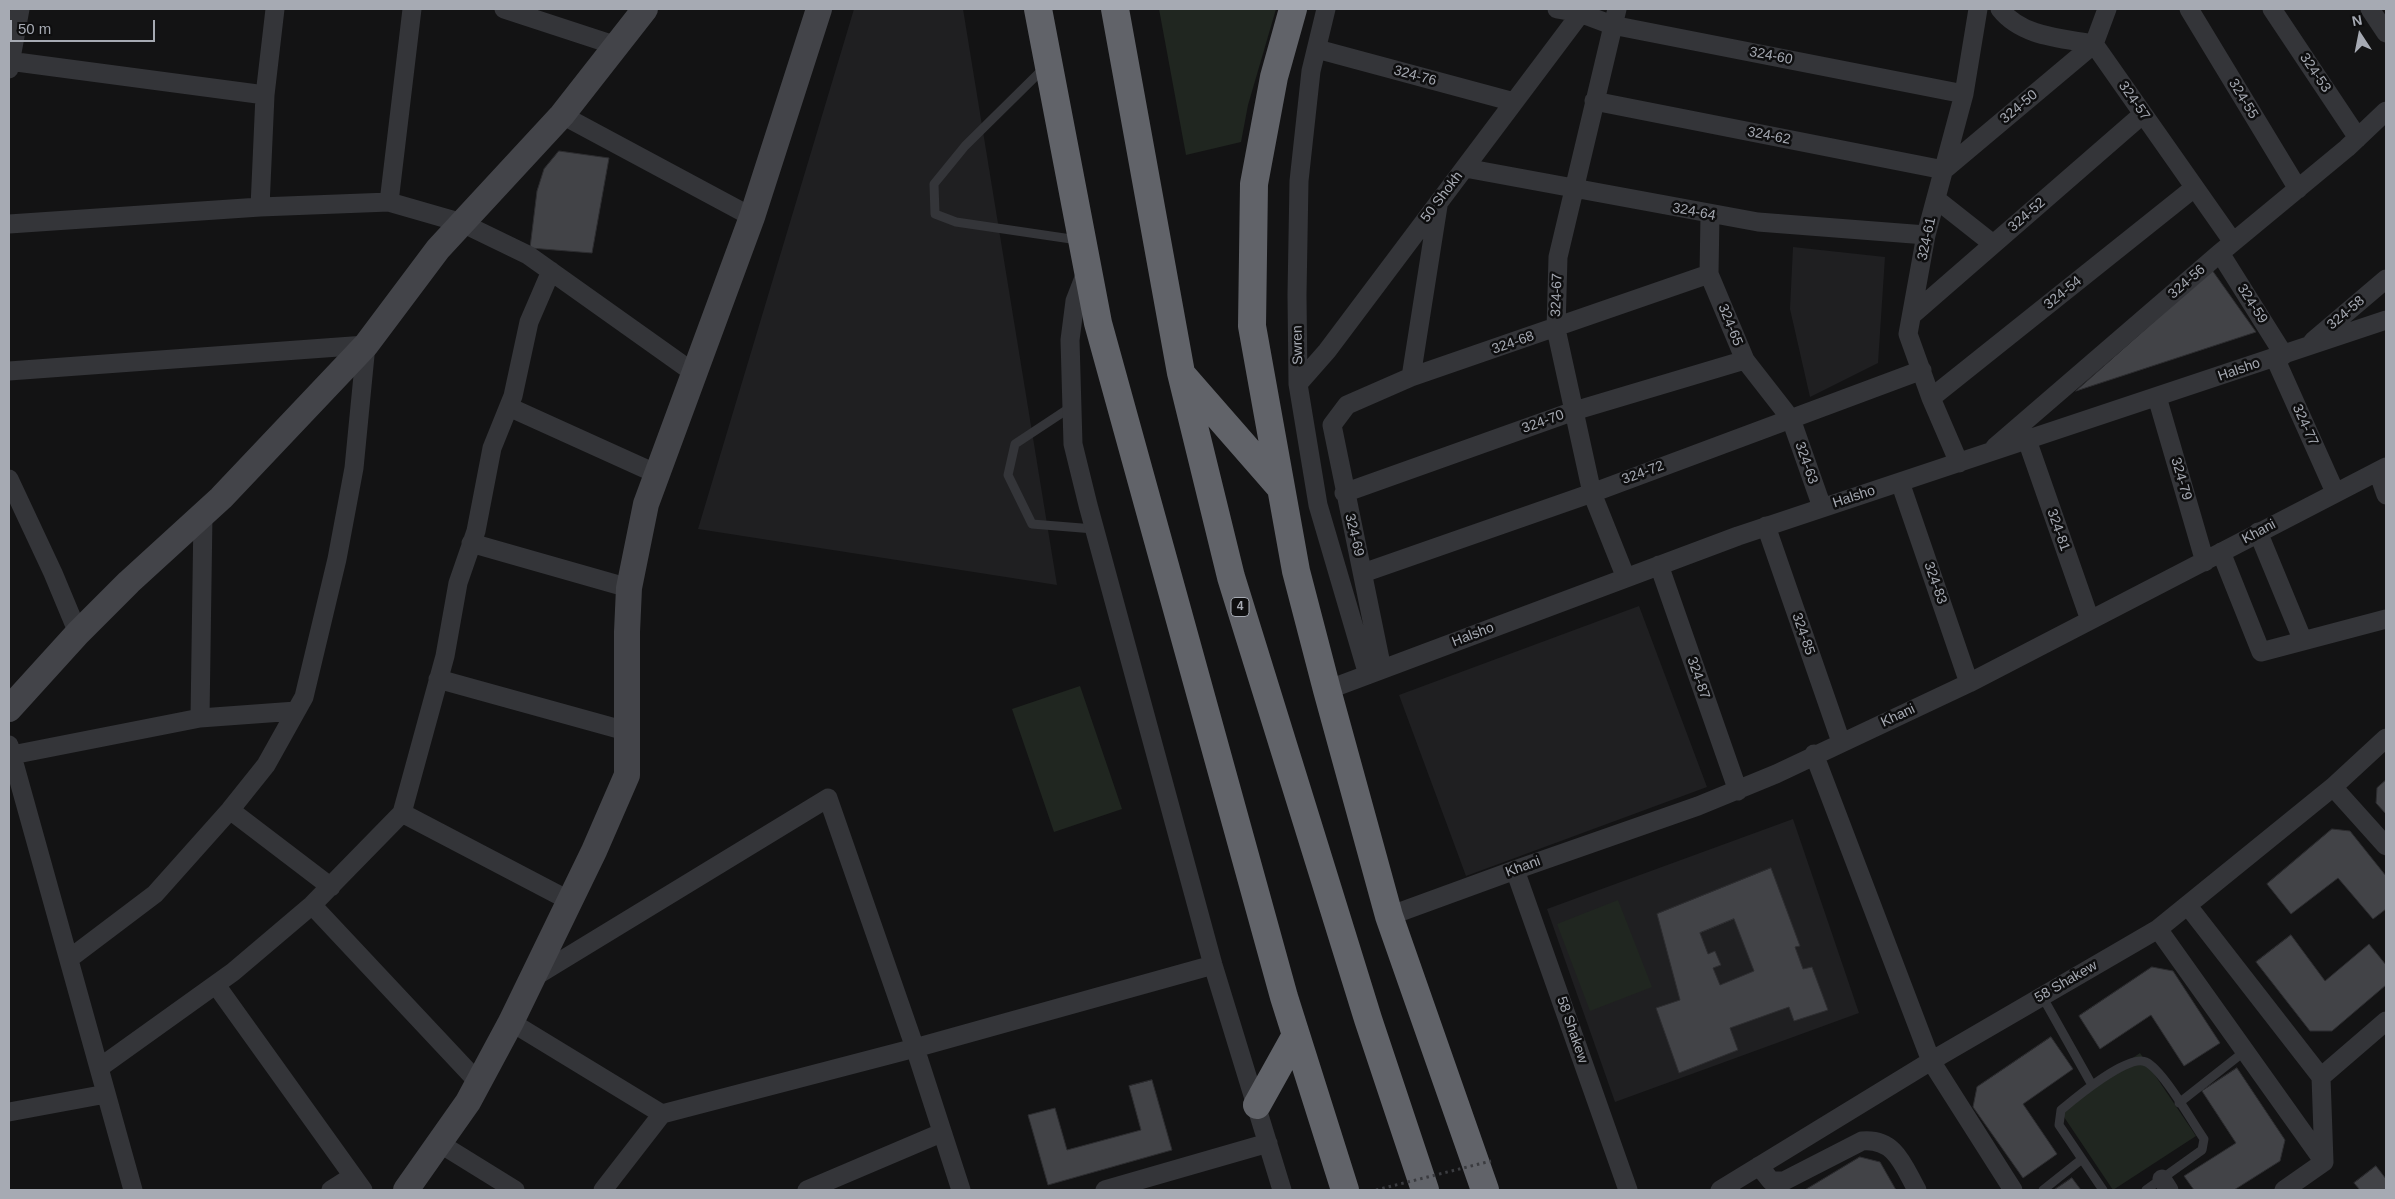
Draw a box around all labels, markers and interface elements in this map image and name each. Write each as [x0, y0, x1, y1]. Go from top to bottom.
scale bar [12, 10, 158, 42]
north arrow [2335, 10, 2385, 60]
text: N [2351, 11, 2364, 29]
text: 50 m [18, 20, 51, 37]
street label: 324-60 [1748, 44, 1794, 68]
street label: 324-53 [2296, 50, 2334, 96]
street label: 324-76 [1392, 62, 1438, 90]
street label: 324-55 [2225, 76, 2261, 122]
street label: 324-57 [2115, 78, 2153, 124]
street label: 324-50 [1997, 87, 2041, 127]
street label: 324-62 [1746, 124, 1792, 148]
street label: 50 Shokh [1417, 168, 1467, 226]
street label: 324-52 [2005, 194, 2049, 236]
street label: 324-64 [1671, 200, 1717, 224]
street label: 324-61 [1914, 216, 1940, 262]
street label: 324-56 [2165, 261, 2209, 303]
street label: 324-67 [1548, 273, 1566, 317]
street label: 324-54 [2041, 273, 2085, 313]
street label: 324-59 [2233, 281, 2271, 327]
street label: 324-58 [2324, 293, 2368, 333]
street label: 324-65 [1714, 302, 1746, 348]
street label: Swren [1289, 325, 1307, 365]
street label: 324-68 [1490, 328, 1536, 358]
street label: Halsho [2216, 355, 2262, 385]
street label: 324-77 [2288, 402, 2322, 448]
street label: 324-70 [1520, 407, 1566, 437]
street label: 324-63 [1791, 440, 1821, 486]
street label: 324-79 [2167, 456, 2195, 502]
street label: 324-72 [1620, 458, 1666, 488]
street label: Halsho [1831, 482, 1877, 512]
street label: 324-81 [2043, 507, 2073, 553]
street label: 324-69 [1341, 512, 1367, 558]
street label: Khani [2239, 516, 2279, 548]
street label: 324-83 [1920, 560, 1950, 606]
road number: 4 [1231, 598, 1249, 616]
street label: 324-85 [1788, 611, 1818, 657]
street label: Halsho [1450, 619, 1496, 651]
street label: 324-87 [1683, 655, 1713, 701]
street label: Khani [1878, 701, 1918, 731]
street label: Khani [1503, 853, 1543, 881]
street label: 58 Shakew [2032, 957, 2100, 1007]
street label: 58 Shakew [1553, 995, 1591, 1065]

